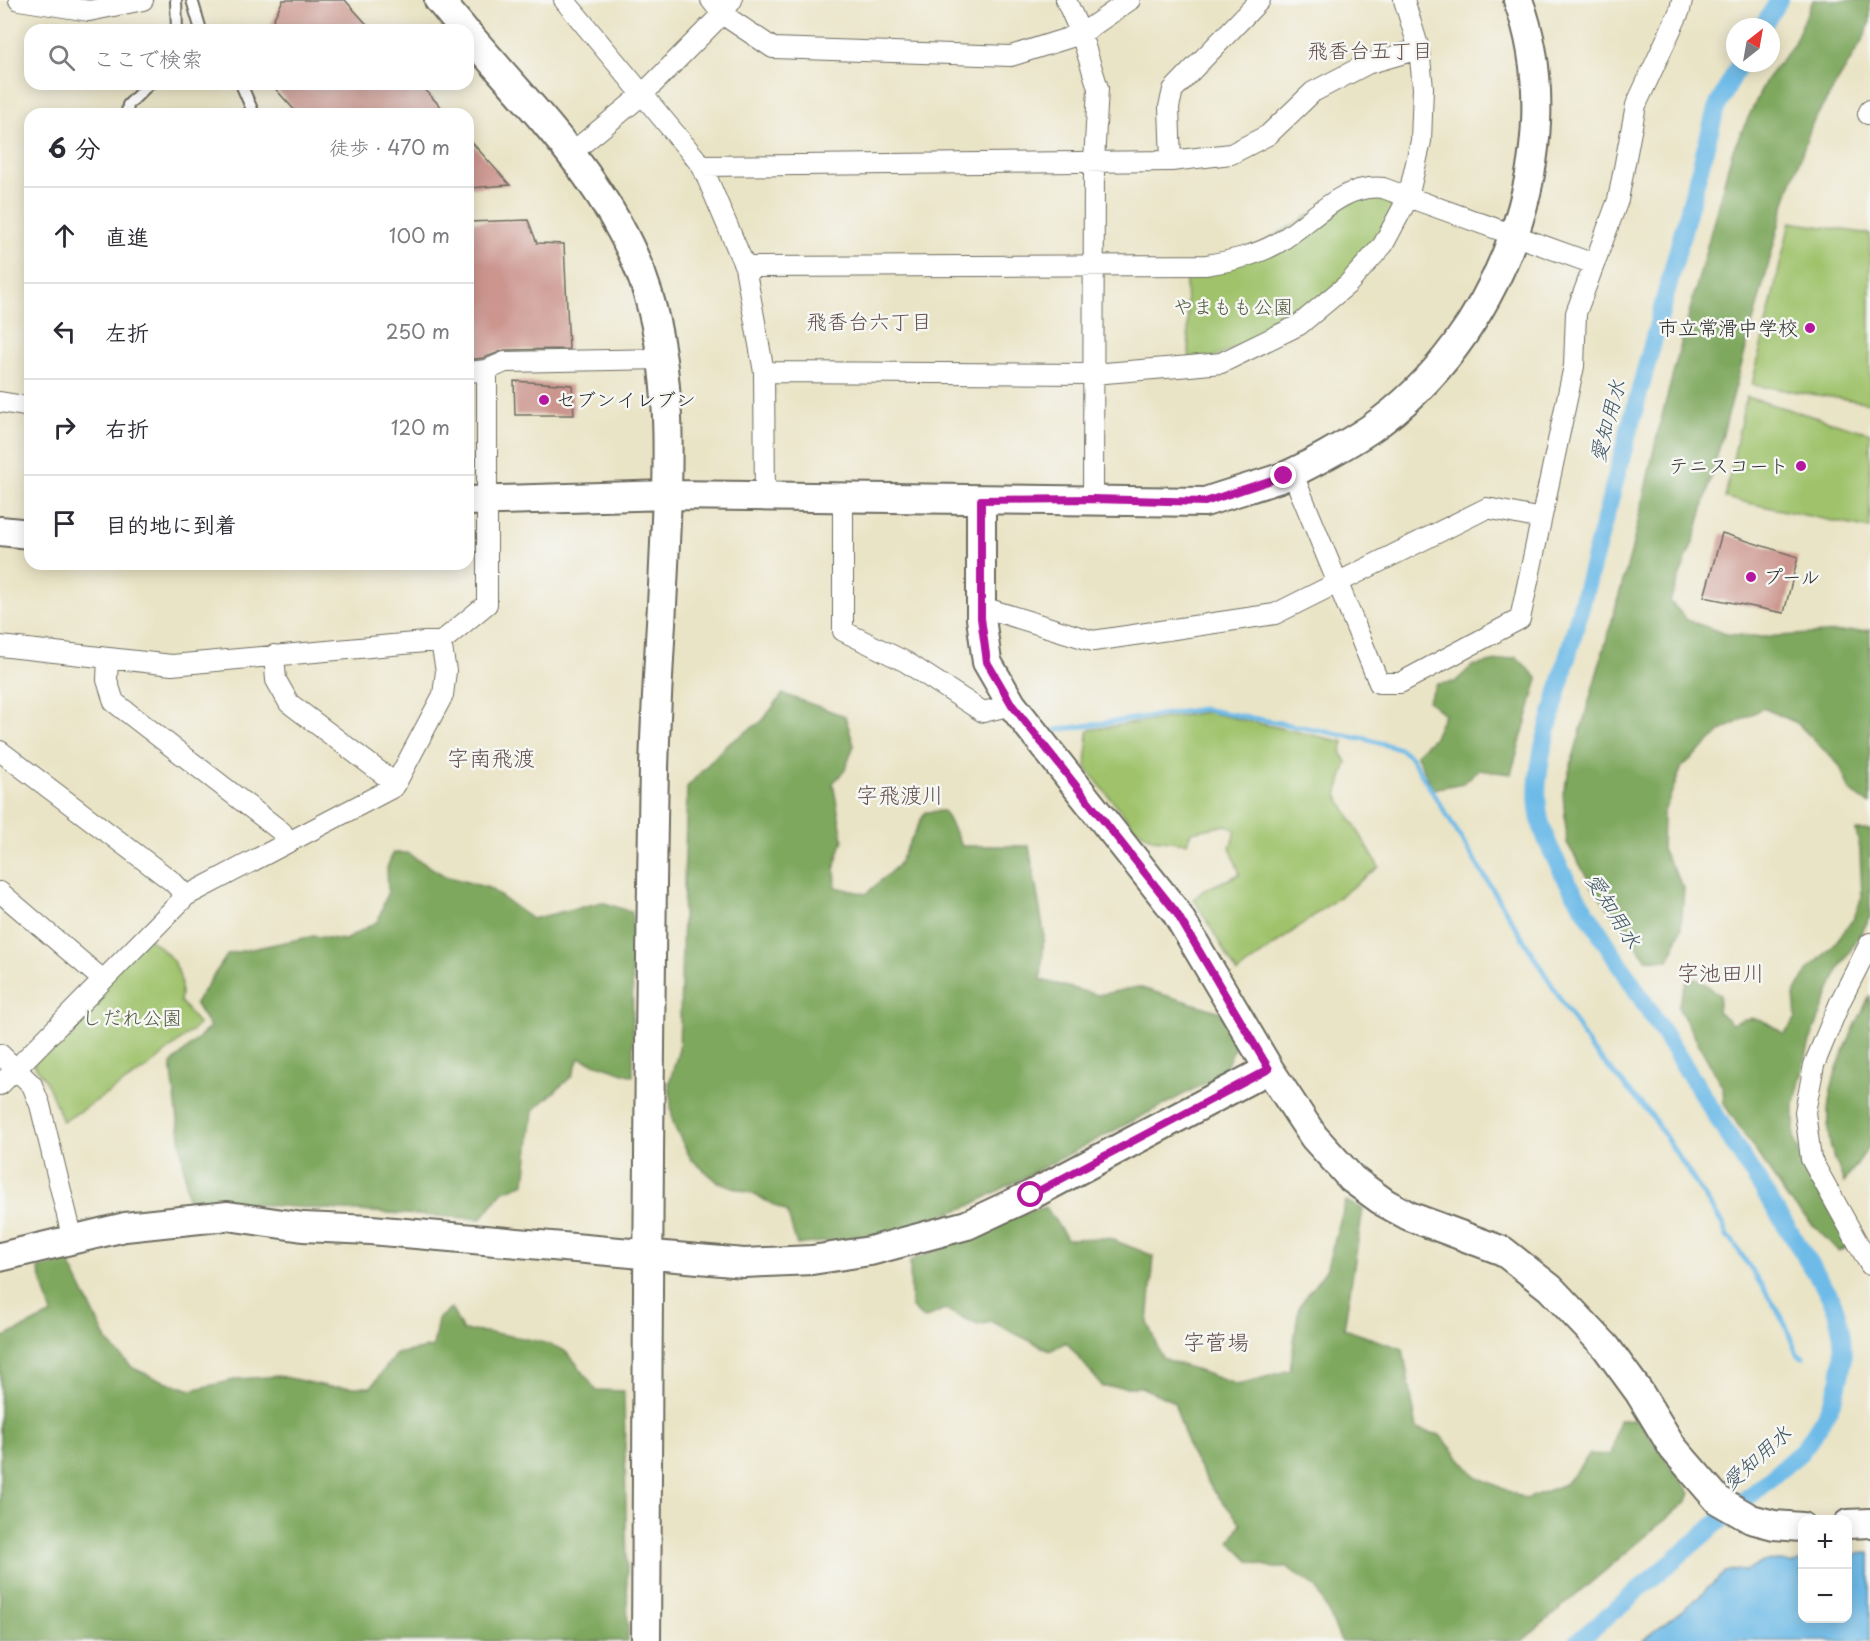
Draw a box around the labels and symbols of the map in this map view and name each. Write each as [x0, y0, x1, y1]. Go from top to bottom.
north arrow [1726, 18, 1780, 72]
district label: 飛香台五丁目 [1307, 33, 1433, 65]
park label: やまもも公園 [1173, 291, 1293, 321]
district label: 飛香台六丁目 [806, 304, 932, 336]
place label: 市立常滑中学校 [1658, 312, 1798, 342]
marker: 市立常滑中学校 [1803, 321, 1817, 335]
water label: 愛知用水 [1580, 376, 1632, 465]
place label: セブンイレブン [556, 384, 696, 414]
marker: セブンイレブン [537, 393, 551, 407]
place label: テニスコート [1669, 450, 1789, 480]
marker: テニスコート [1794, 459, 1808, 473]
route end [1270, 462, 1296, 488]
place label: プール [1763, 561, 1821, 591]
marker: プール [1744, 570, 1758, 584]
district label: 字南飛渡 [447, 740, 535, 773]
district label: 字飛渡川 [856, 777, 944, 810]
water label: 愛知用水 [1579, 866, 1651, 954]
district label: 字池田川 [1677, 955, 1765, 988]
park label: しだれ公園 [82, 1002, 182, 1032]
route start [1017, 1181, 1043, 1207]
district label: 字菅場 [1183, 1324, 1249, 1357]
water label: 愛知用水 [1714, 1417, 1798, 1497]

